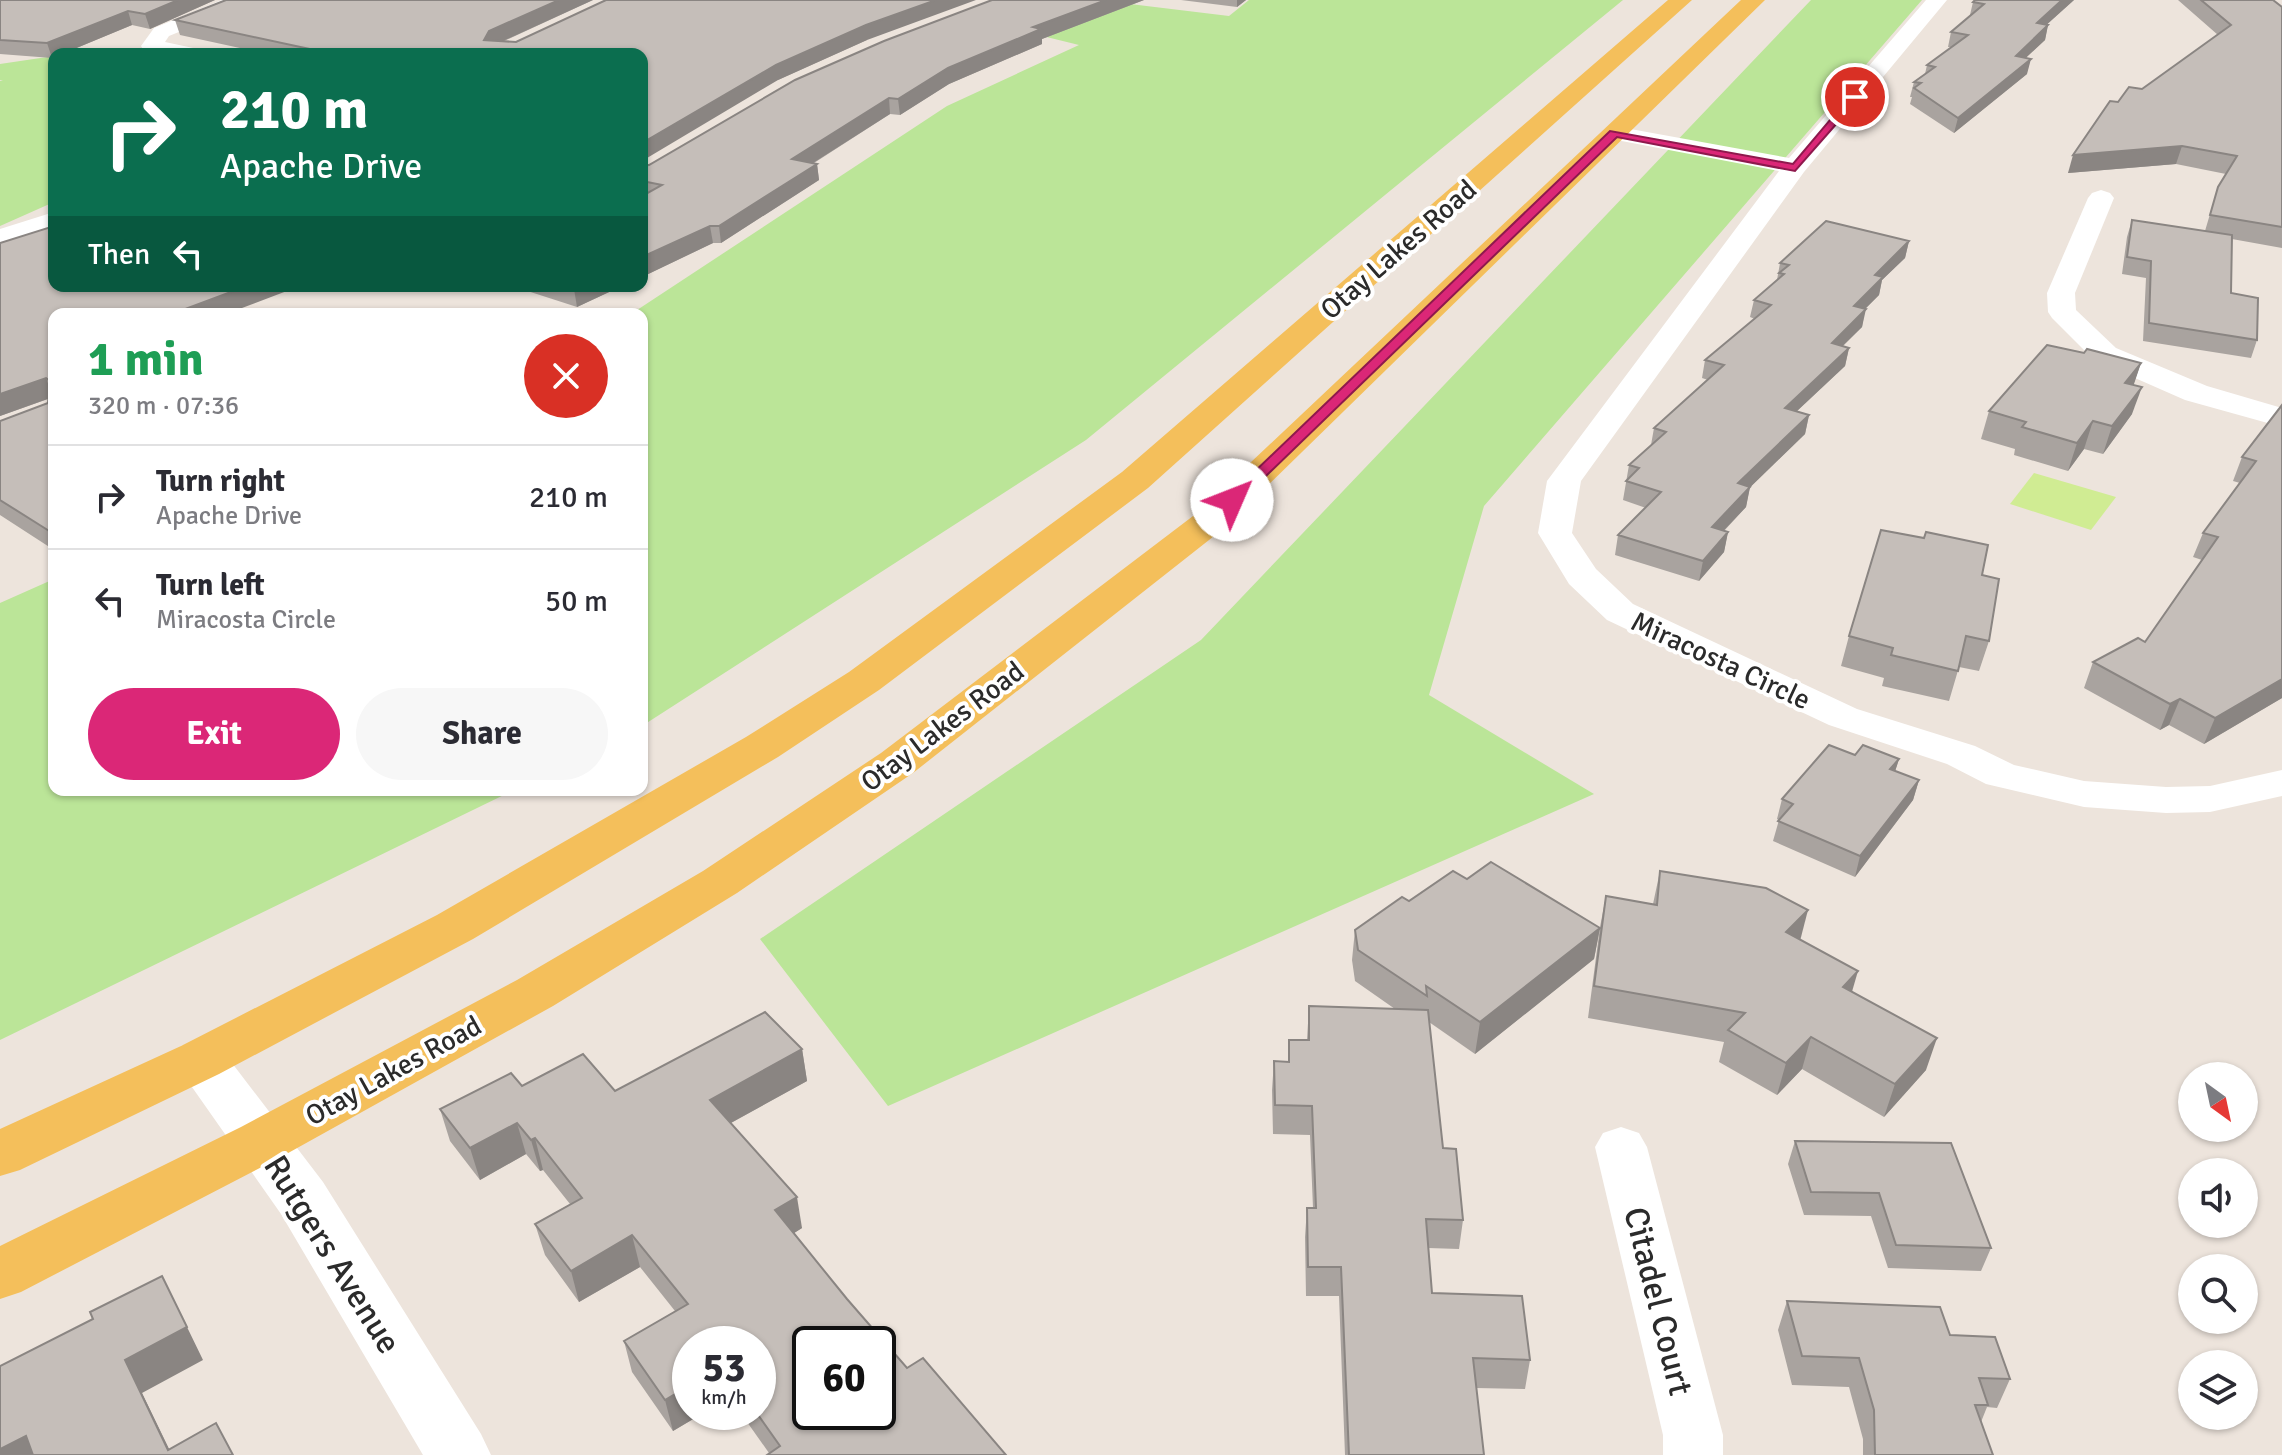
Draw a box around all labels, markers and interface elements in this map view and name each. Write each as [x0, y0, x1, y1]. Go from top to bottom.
pin [1821, 63, 1889, 131]
text: 210 m [220, 75, 368, 144]
icon: arrive [1833, 75, 1877, 119]
icon: right [88, 80, 192, 184]
text: Apache Drive [220, 144, 422, 189]
street label: Otay Lakes Road [1314, 173, 1484, 327]
icon: left [166, 232, 210, 276]
text: Then [88, 236, 150, 273]
text: 1 min [88, 330, 204, 389]
button: close [524, 334, 608, 418]
text: 320 m · 07:36 [88, 390, 239, 422]
position arrow [1190, 458, 1274, 542]
text: Turn right [156, 463, 285, 500]
icon: right [88, 475, 132, 519]
text: 210 m [529, 479, 608, 516]
text: Apache Drive [156, 500, 302, 532]
text: Turn left [156, 567, 265, 604]
icon: left [88, 579, 132, 623]
text: 50 m [545, 583, 608, 620]
text: Miracosta Circle [156, 604, 336, 636]
street label: Miracosta Circle [1626, 605, 1816, 717]
street label: Otay Lakes Road [854, 654, 1031, 799]
button: Exit [88, 688, 340, 780]
button: Share [356, 688, 608, 780]
street label: Otay Lakes Road [300, 1009, 487, 1133]
north arrow [2178, 1062, 2258, 1142]
map controls [2178, 1062, 2258, 1430]
street label: Rutgers Avenue [254, 1147, 410, 1362]
button: sound [2178, 1158, 2258, 1238]
street label: Citadel Court [1614, 1203, 1702, 1400]
button: search [2178, 1254, 2258, 1334]
speed limit sign: 60 [792, 1326, 896, 1430]
text: 53 [702, 1343, 746, 1393]
button: layers [2178, 1350, 2258, 1430]
text: km/h [701, 1385, 747, 1410]

